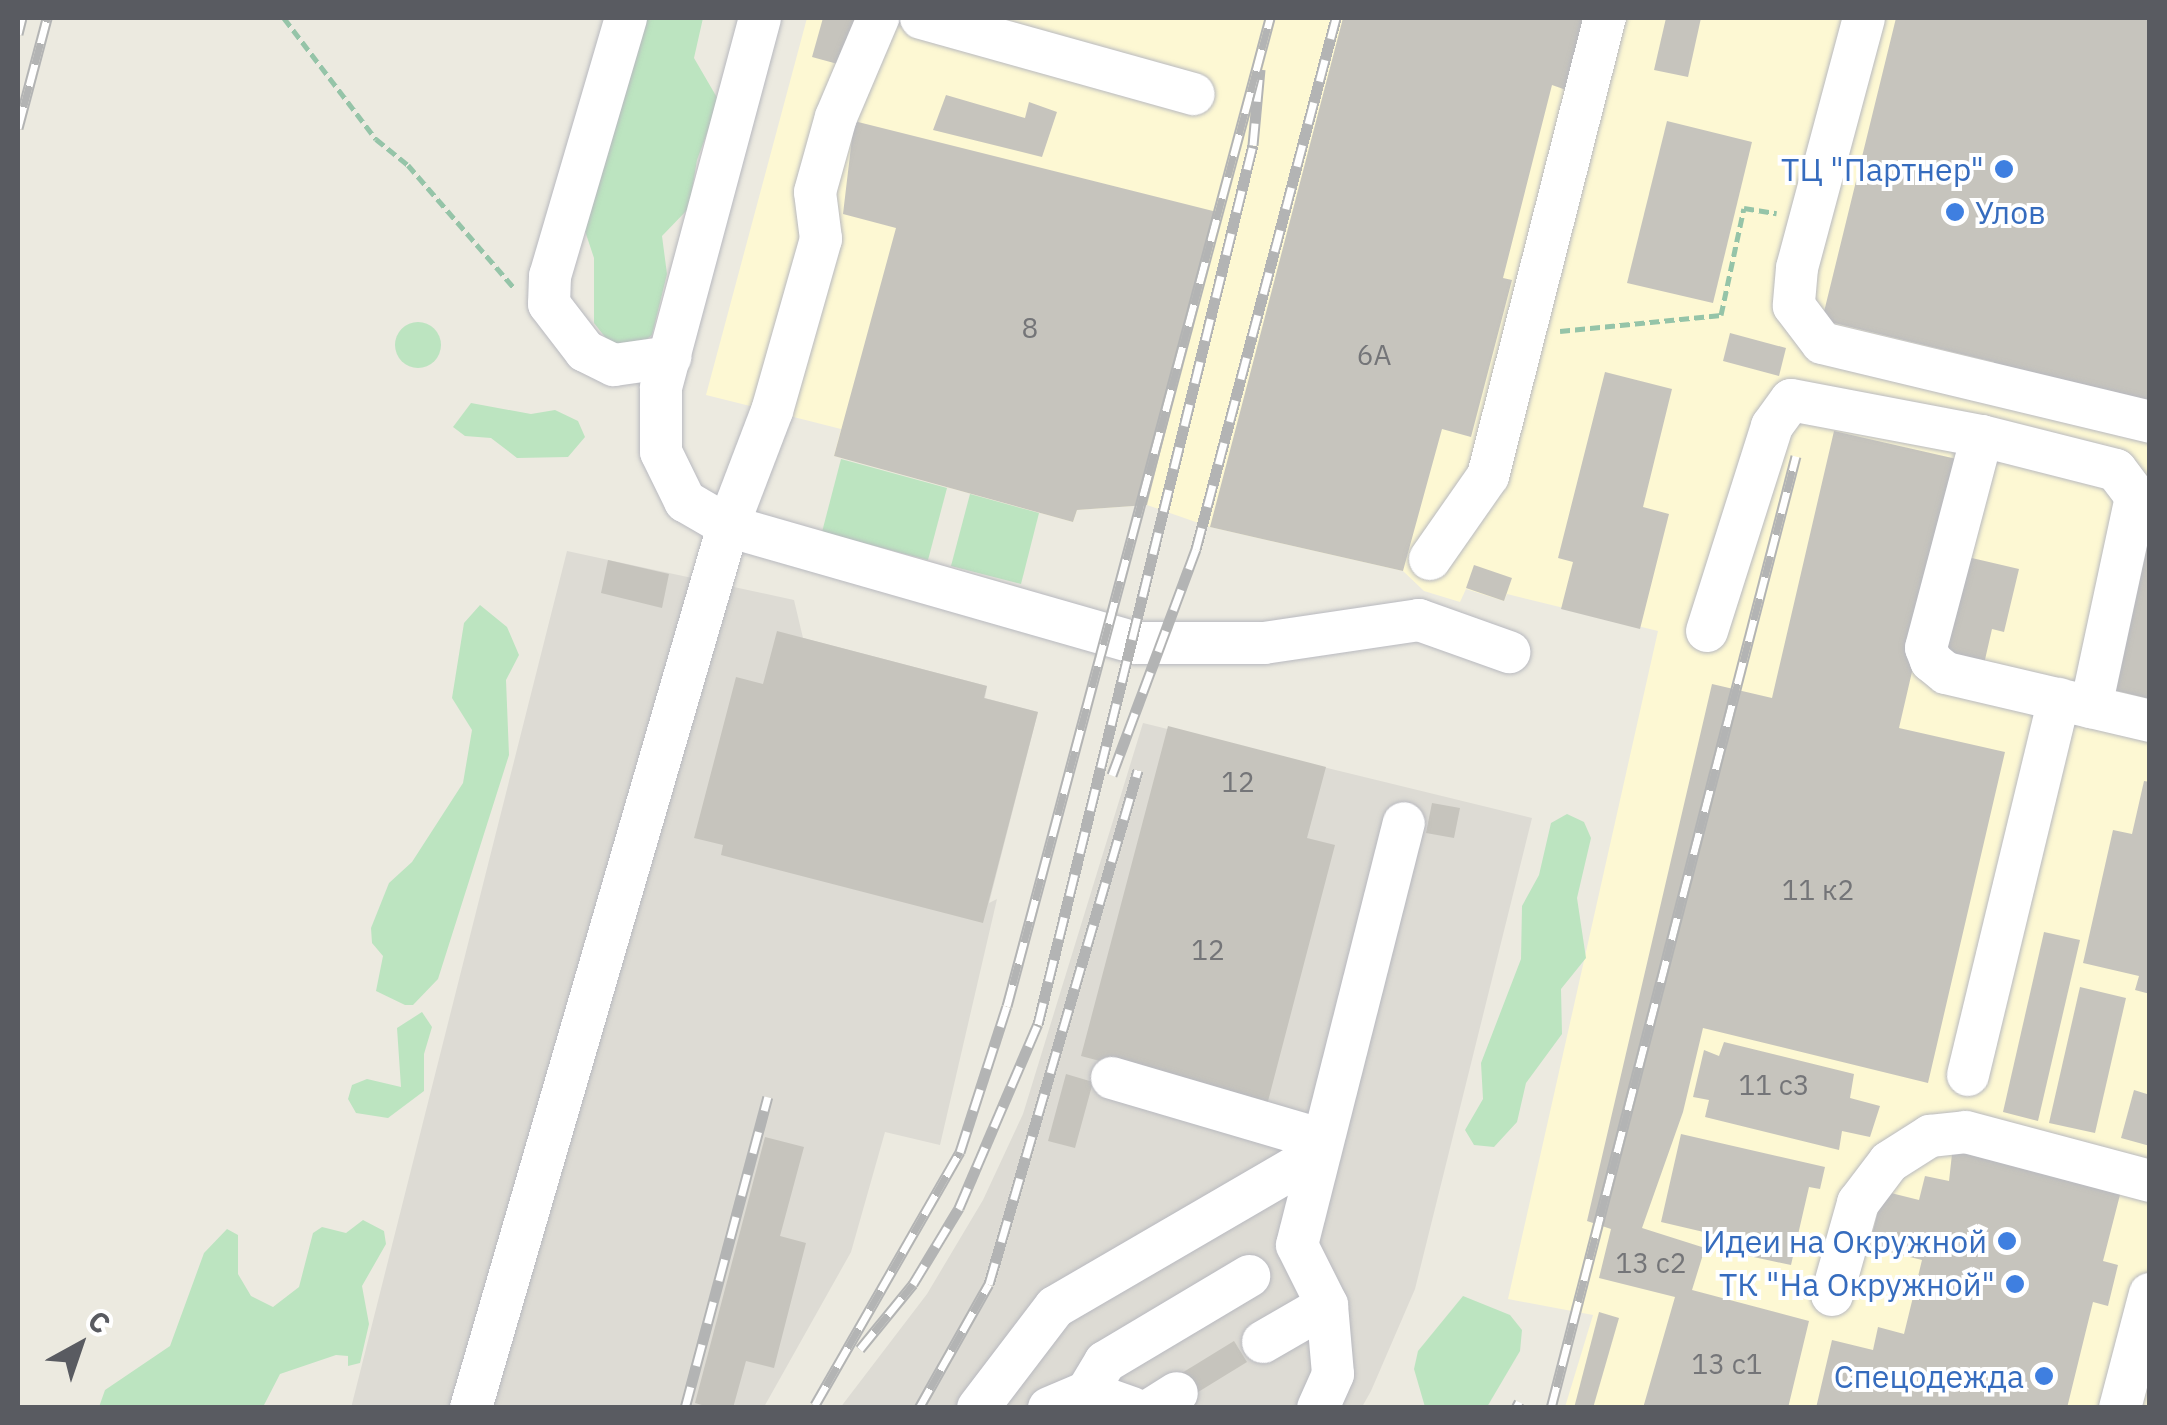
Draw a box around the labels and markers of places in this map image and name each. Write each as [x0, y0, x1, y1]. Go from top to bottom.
place label: ТЦ "Партнер" [1781, 150, 1984, 188]
marker: ТЦ "Партнер" [1993, 158, 2015, 180]
place label: Улов [1975, 193, 2046, 231]
marker: Улов [1944, 201, 1966, 223]
place label: Идеи на Окружной [1703, 1222, 1987, 1260]
marker: Идеи на Окружной [1996, 1230, 2018, 1252]
place label: ТК "На Окружной" [1719, 1265, 1995, 1303]
marker: ТК "На Окружной" [2004, 1273, 2026, 1295]
place label: Спецодежда [1834, 1357, 2024, 1395]
marker: Спецодежда [2033, 1365, 2055, 1387]

